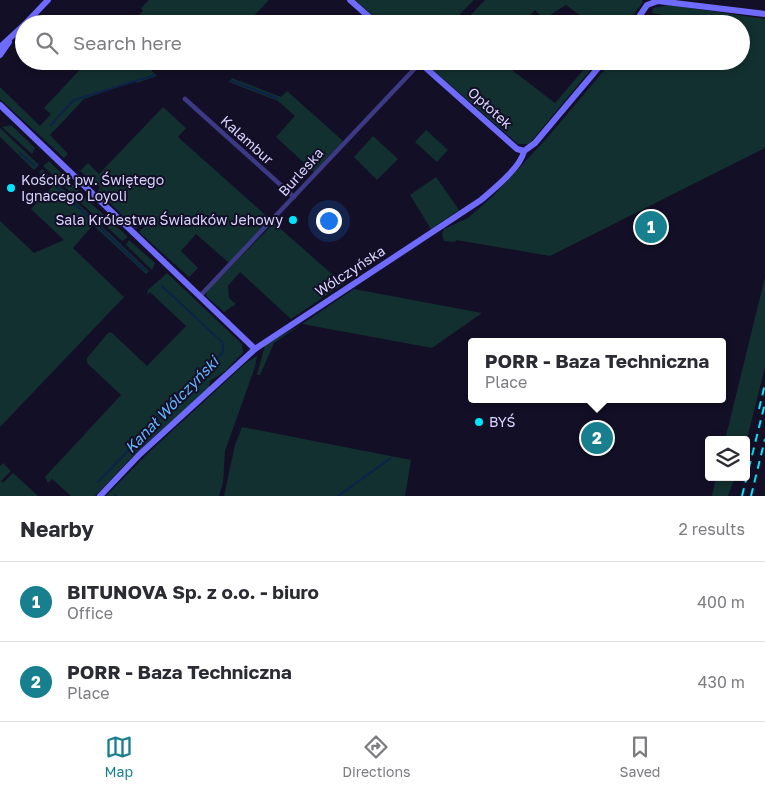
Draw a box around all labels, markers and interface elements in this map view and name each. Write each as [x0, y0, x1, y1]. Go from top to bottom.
search box [15, 15, 750, 70]
icon: search [33, 29, 61, 57]
text: Search here [73, 31, 182, 54]
street label: Opłotek [465, 83, 516, 132]
street label: Kalambur [218, 112, 277, 168]
street label: Burleska [275, 144, 327, 199]
place label: Kościół pw. Świętego Ignacego Loyoli [21, 171, 164, 204]
marker: Kościół pw. Świętego Ignacego Loyoli [5, 182, 17, 194]
your location [316, 208, 342, 234]
pin: 1 [635, 208, 667, 246]
place label: Sala Królestwa Świadków Jehowy [55, 211, 283, 228]
marker: Sala Królestwa Świadków Jehowy [287, 214, 299, 226]
street label: Wólczyńska [312, 242, 388, 300]
popup [468, 338, 726, 403]
text: PORR - Baza Techniczna [485, 349, 709, 372]
water label: Kanał Wólczyński [121, 351, 224, 457]
text: Place [485, 372, 527, 392]
place label: BYŚ [489, 413, 515, 430]
marker: BYŚ [473, 416, 485, 428]
pin: 2 [581, 419, 613, 457]
map controls [705, 436, 750, 481]
button: layers [705, 436, 750, 481]
text: Nearby [20, 516, 94, 542]
text: 2 results [679, 519, 745, 539]
text: BITUNOVA Sp. z o.o. - biuro [67, 580, 319, 603]
text: 1 [32, 592, 40, 612]
text: 400 m [697, 592, 745, 612]
text: Office [67, 603, 113, 623]
text: PORR - Baza Techniczna [67, 660, 292, 683]
text: 2 [31, 672, 41, 692]
text: 430 m [698, 672, 745, 692]
text: Place [67, 683, 110, 703]
tab: Map [105, 733, 133, 780]
tab: Directions [342, 733, 411, 780]
tab: Saved [620, 733, 660, 780]

